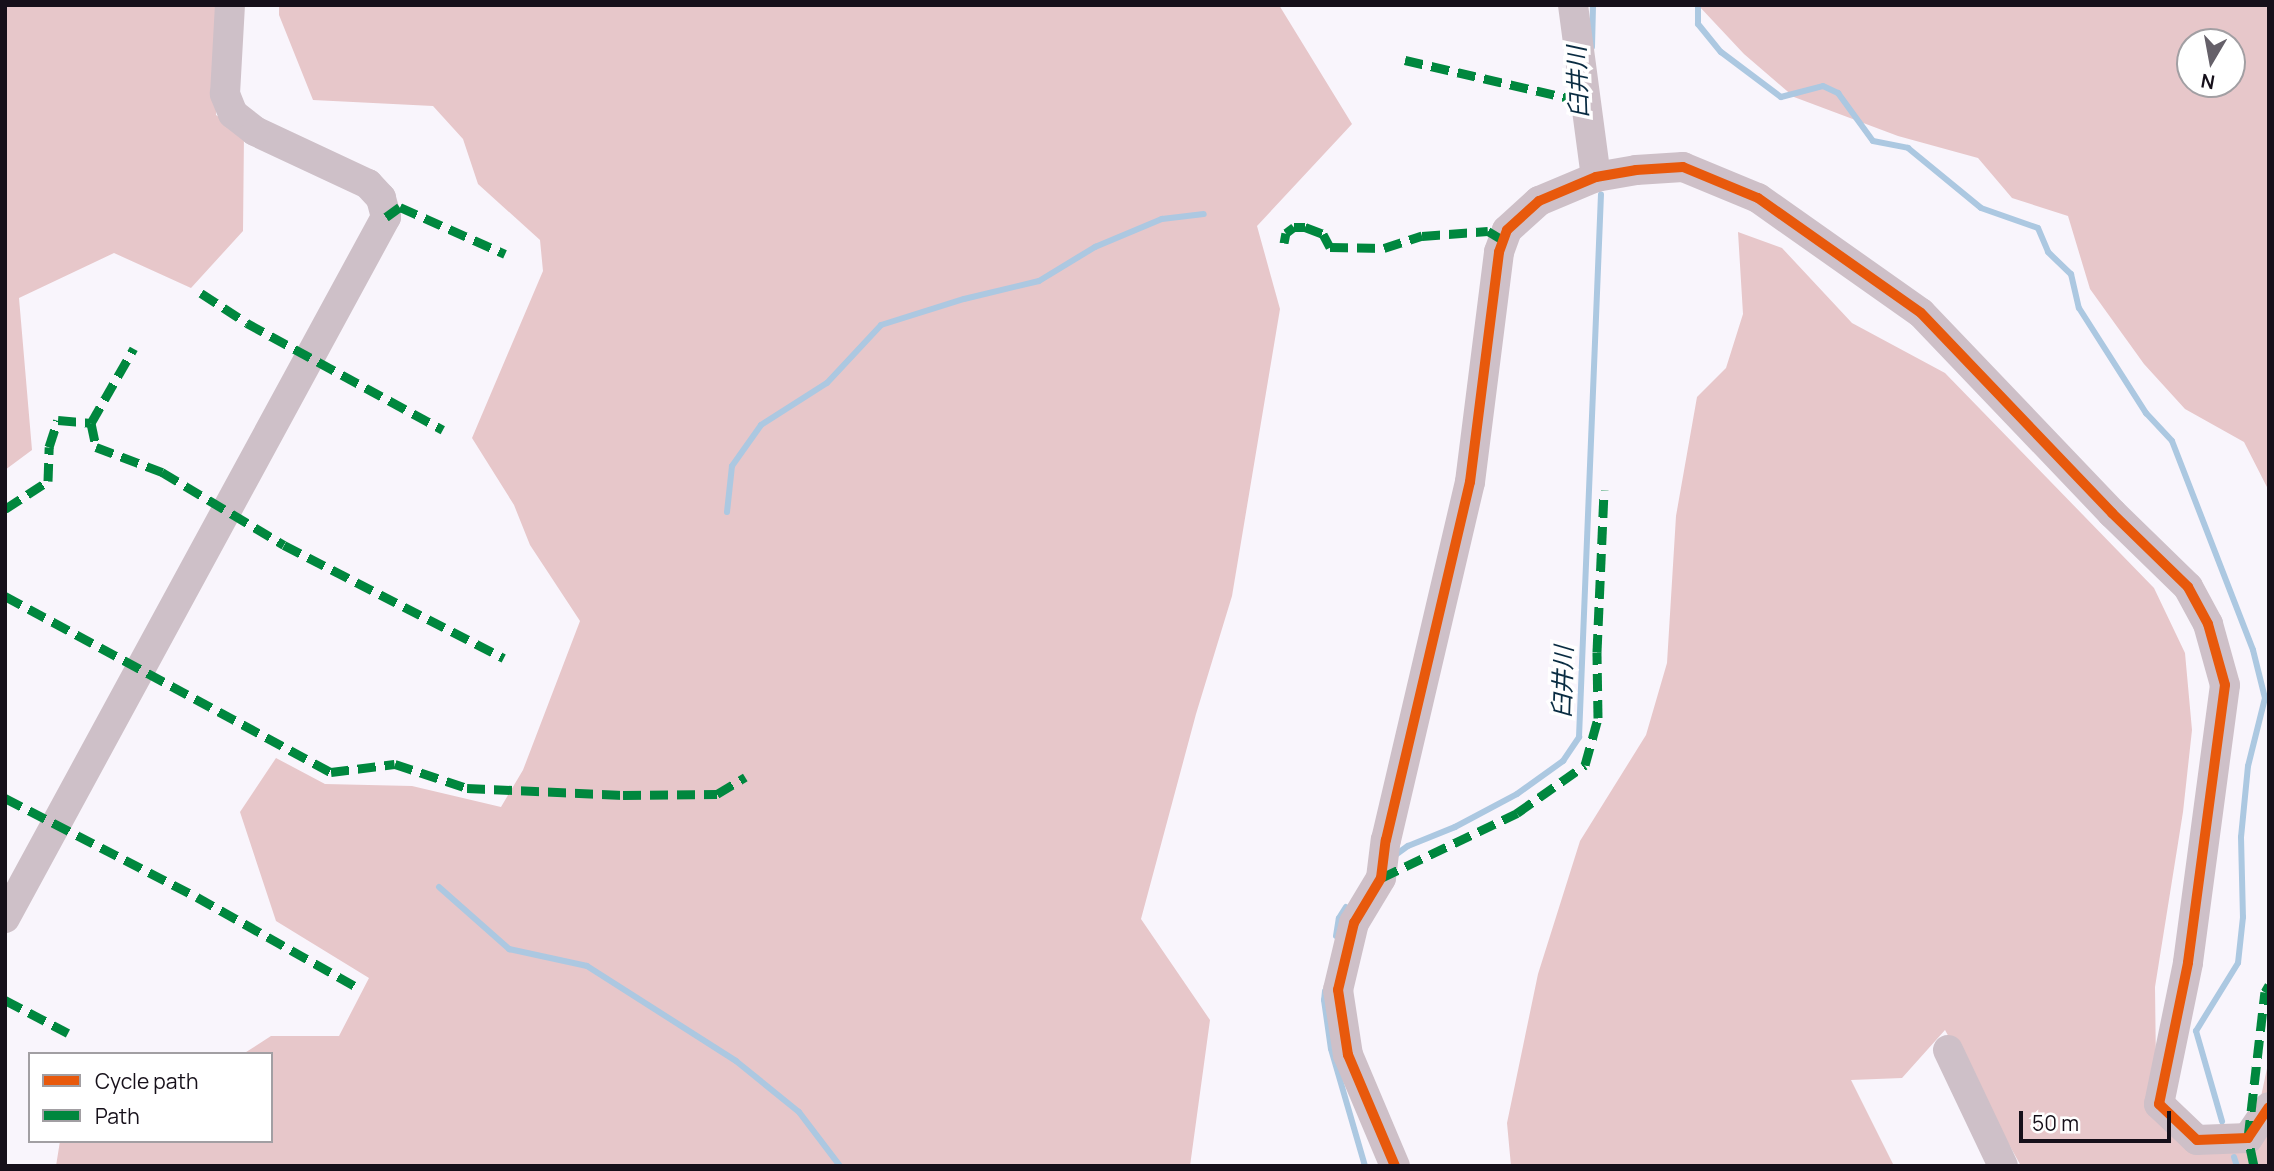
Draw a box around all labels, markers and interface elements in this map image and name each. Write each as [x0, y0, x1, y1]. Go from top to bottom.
north arrow [2176, 28, 2246, 98]
water label: 臼井川 [1561, 46, 1593, 118]
text: N [2199, 68, 2217, 96]
water label: 臼井川 [1546, 646, 1578, 718]
legend [28, 1052, 273, 1143]
text: Cycle path [95, 1067, 198, 1095]
scale bar [2022, 1098, 2174, 1142]
text: Path [95, 1102, 140, 1130]
text: 50 m [2032, 1109, 2079, 1137]

